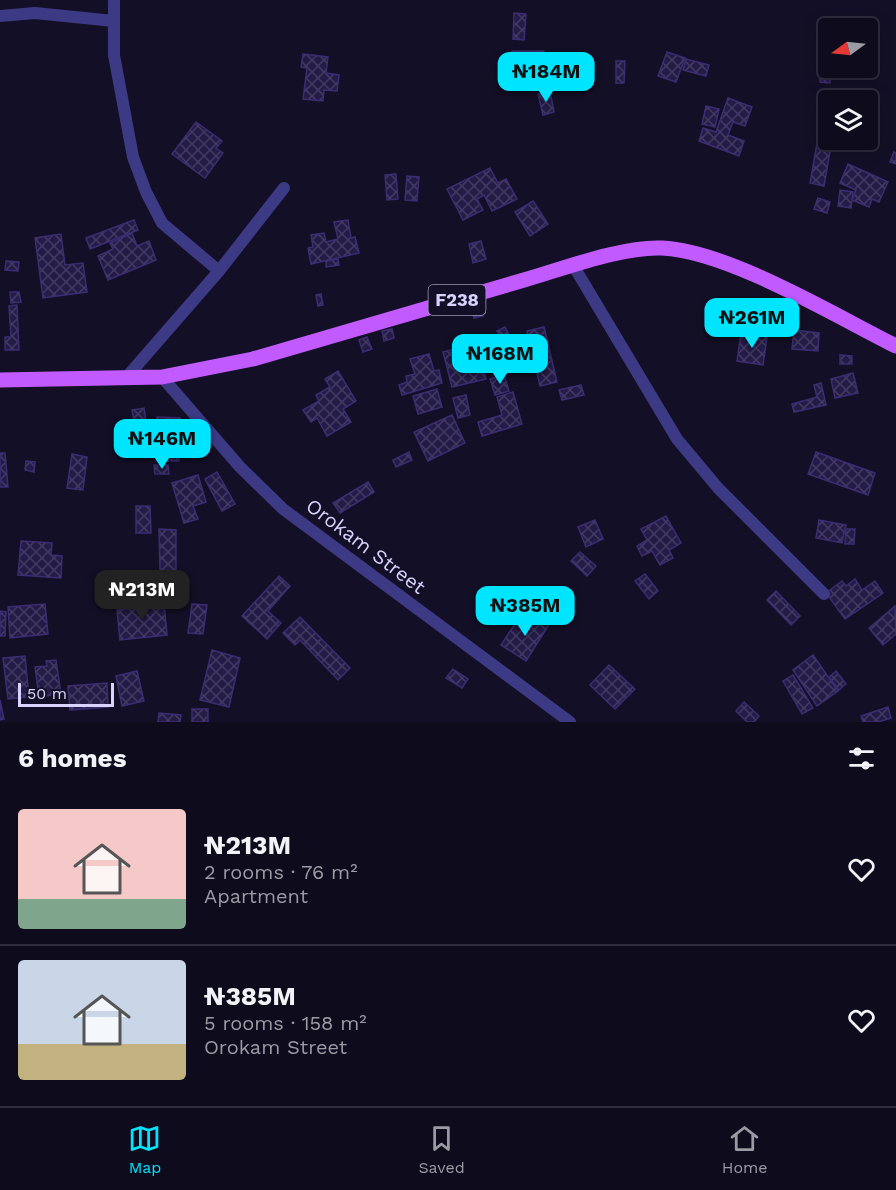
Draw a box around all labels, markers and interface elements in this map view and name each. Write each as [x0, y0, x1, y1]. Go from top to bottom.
north arrow [818, 18, 878, 78]
map controls [818, 18, 878, 150]
pin: ₦184M [504, 52, 588, 103]
text: ₦184M [512, 59, 580, 83]
button: layers [818, 90, 878, 150]
road number: F238 [428, 285, 486, 315]
pin: ₦261M [710, 298, 794, 349]
text: ₦261M [718, 305, 786, 329]
pin: ₦168M [458, 334, 542, 385]
text: ₦168M [466, 341, 534, 365]
pin: ₦146M [120, 419, 204, 470]
text: ₦146M [128, 426, 196, 450]
street label: Orokam Street [302, 493, 431, 599]
pin: ₦213M [100, 570, 184, 621]
text: ₦213M [108, 577, 176, 601]
pin: ₦385M [483, 586, 567, 637]
text: ₦385M [490, 593, 560, 617]
scale bar [18, 680, 114, 708]
text: 50 m [27, 684, 67, 703]
icon: filters [845, 742, 878, 775]
text: 6 homes [18, 743, 127, 773]
text: ₦213M [204, 830, 291, 860]
icon: home [66, 833, 138, 905]
icon: heart [845, 853, 878, 886]
text: 2 rooms · 76 m² [204, 860, 357, 884]
text: Apartment [204, 884, 308, 908]
text: ₦385M [204, 981, 296, 1011]
icon: home [66, 984, 138, 1056]
icon: heart [845, 1004, 878, 1037]
text: 5 rooms · 158 m² [204, 1011, 367, 1035]
text: Orokam Street [204, 1035, 347, 1059]
tab: Map [128, 1122, 161, 1177]
tab: Saved [418, 1122, 465, 1177]
tab: Home [722, 1122, 768, 1177]

